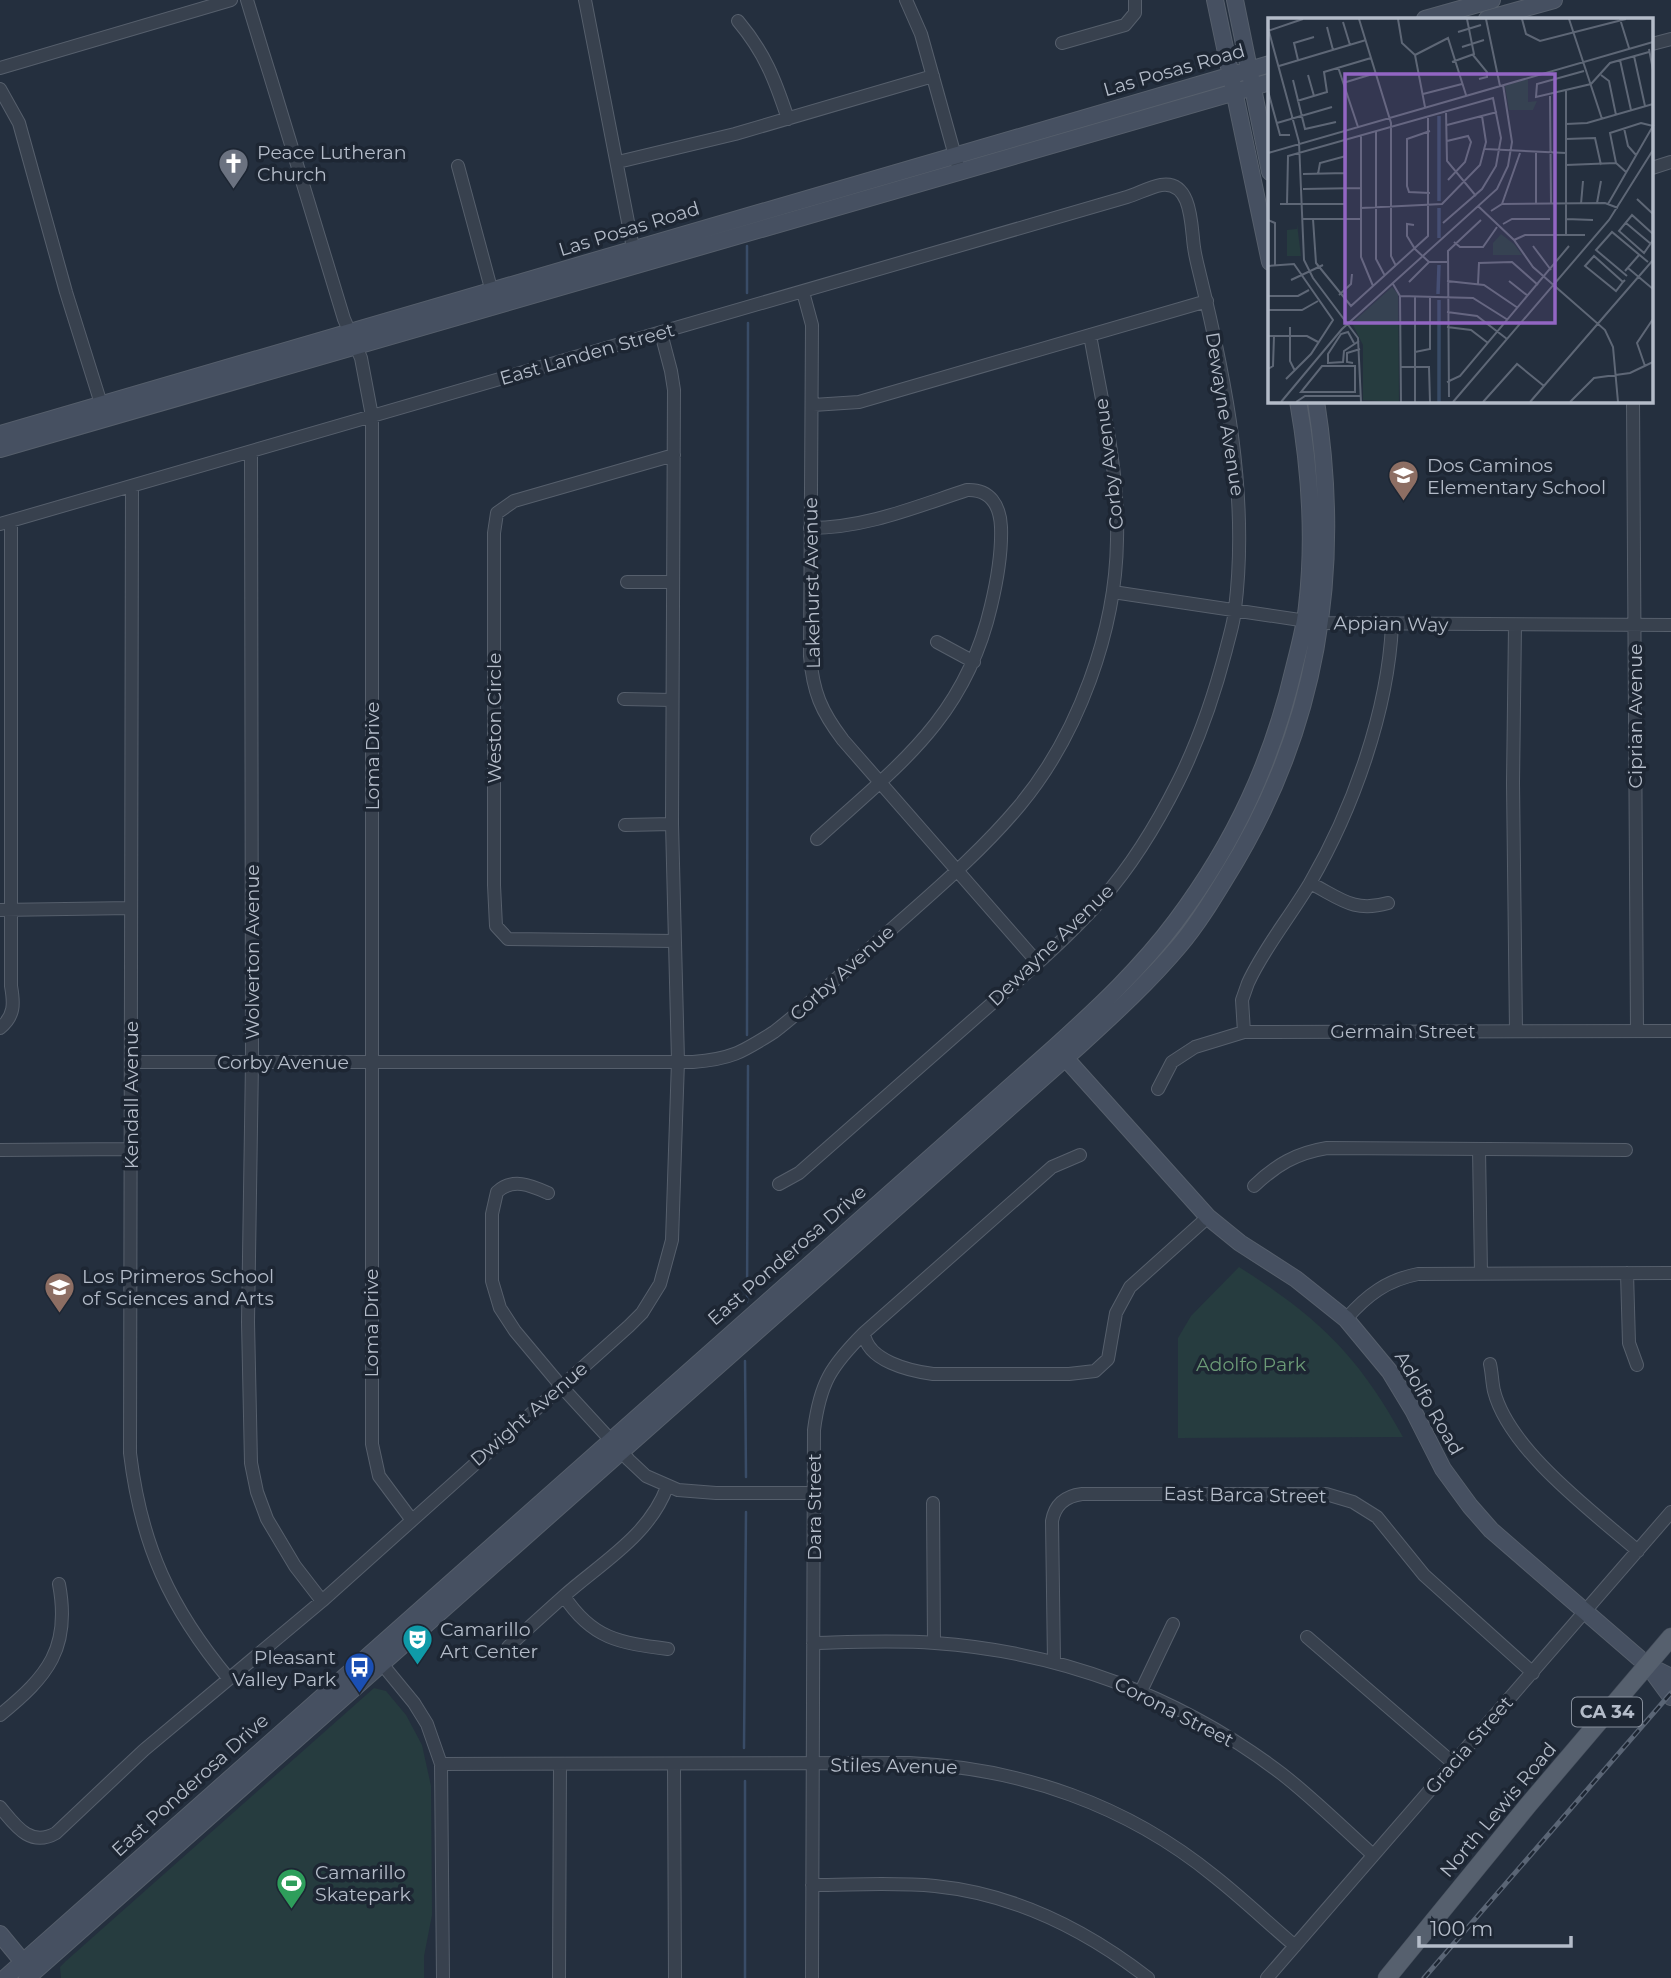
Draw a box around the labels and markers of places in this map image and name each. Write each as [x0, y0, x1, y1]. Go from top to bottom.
place label: Peace Lutheran Church [257, 141, 407, 186]
church icon: Peace Lutheran Church [217, 146, 251, 190]
place label: Dos Caminos Elementary School [1427, 454, 1606, 499]
school or university icon: Dos Caminos Elementary School [1387, 459, 1421, 503]
place label: Los Primeros School of Sciences and Arts [82, 1265, 274, 1310]
school or university icon: Los Primeros School of Sciences and Arts [42, 1270, 76, 1314]
place label: Camarillo Art Center [440, 1618, 538, 1663]
theatre icon: Camarillo Art Center [400, 1623, 434, 1667]
place label: Pleasant Valley Park [232, 1646, 337, 1691]
bus stop icon: Pleasant Valley Park [342, 1651, 376, 1695]
place label: Camarillo Skatepark [315, 1861, 411, 1906]
sports icon: Camarillo Skatepark [275, 1866, 309, 1910]

